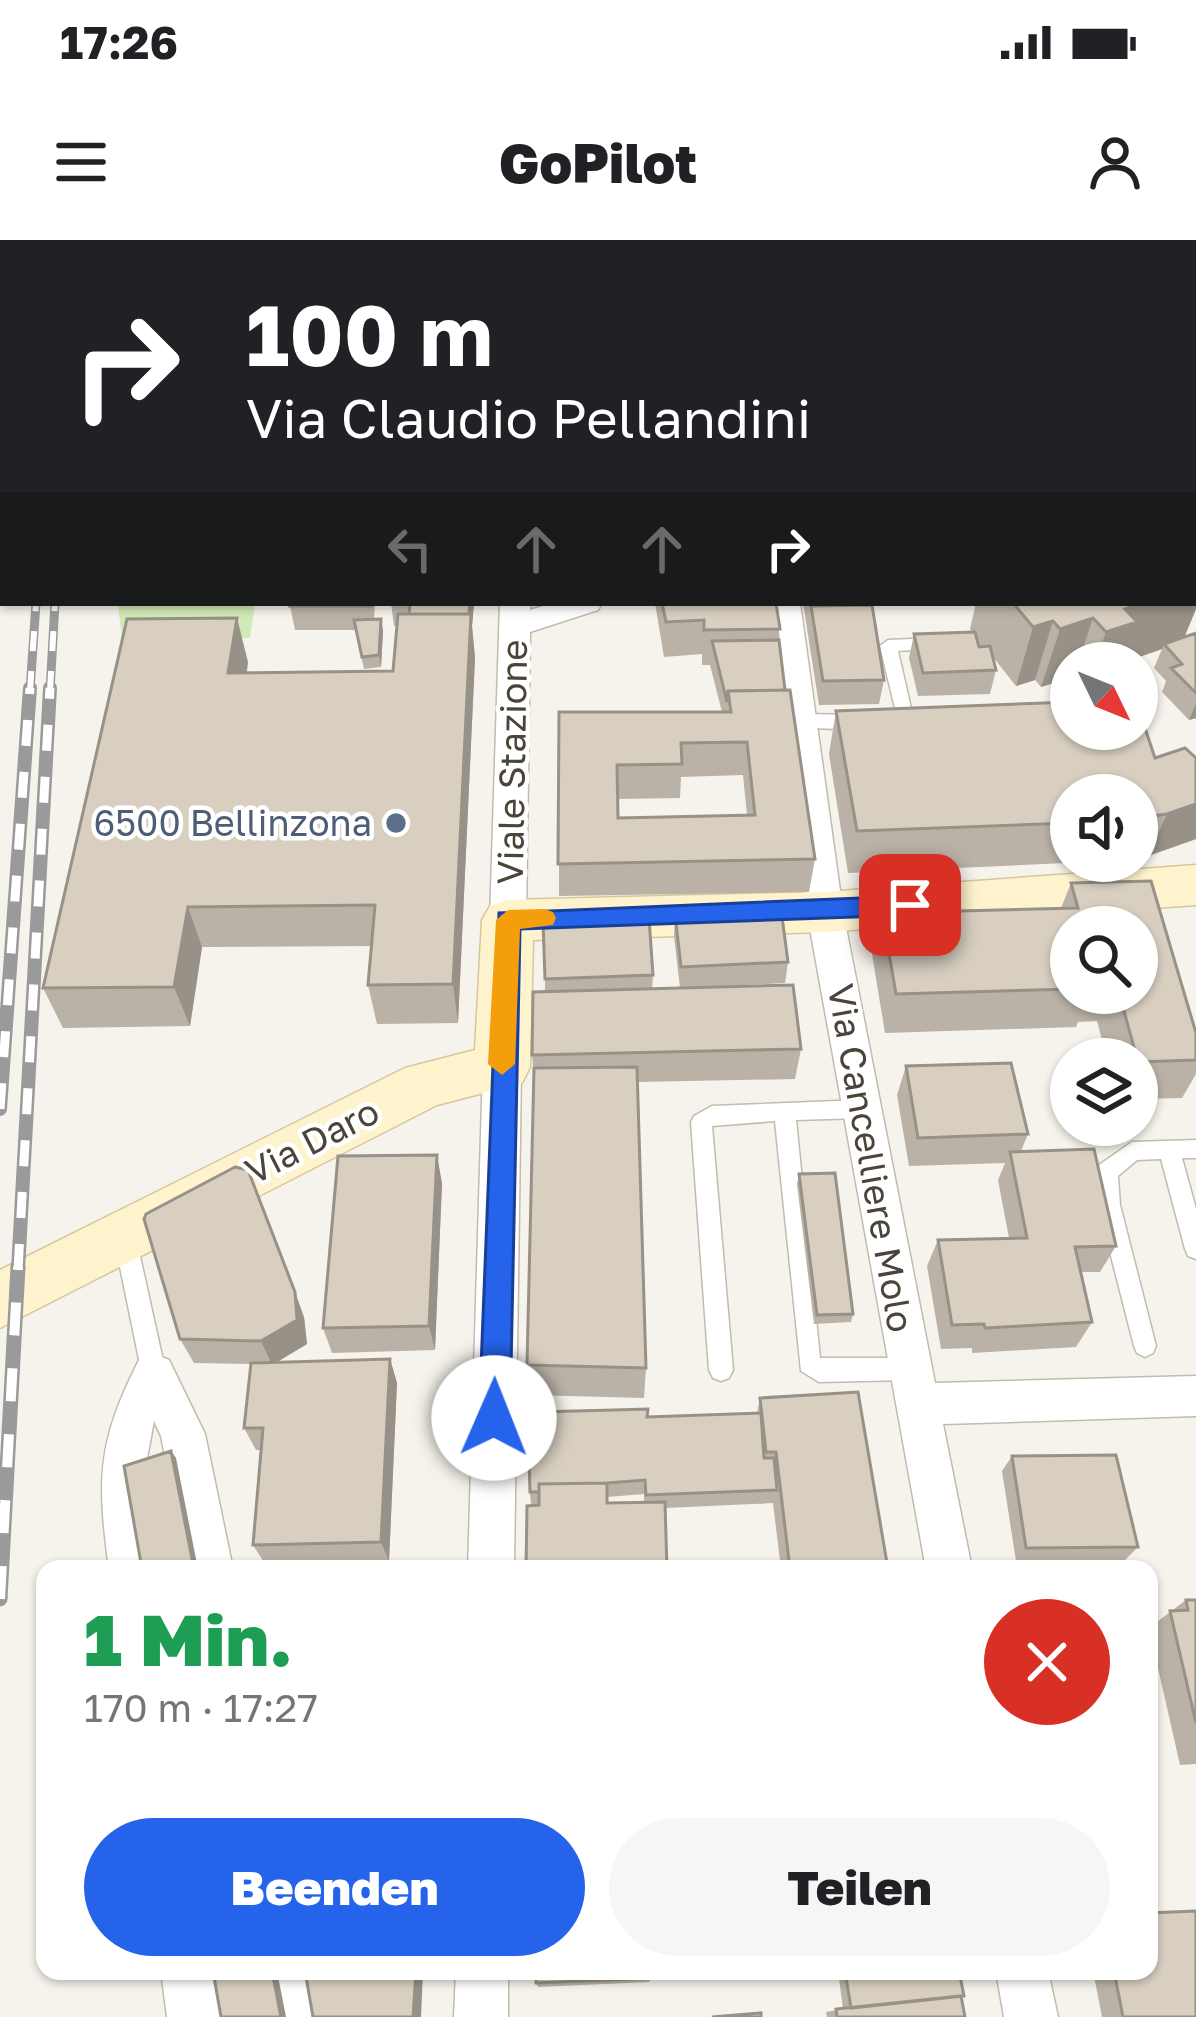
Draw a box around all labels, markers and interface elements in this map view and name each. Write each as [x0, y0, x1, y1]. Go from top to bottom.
text: 17:26 [60, 15, 178, 69]
icon: menu [48, 129, 114, 195]
icon: person [1082, 129, 1148, 195]
text: GoPilot [499, 130, 697, 195]
text: 100 m [246, 284, 493, 384]
icon: right [48, 288, 204, 444]
text: Via Claudio Pellandini [246, 385, 811, 450]
icon: left [377, 516, 443, 582]
icon: ahead [503, 516, 569, 582]
icon: ahead [629, 516, 695, 582]
icon: right [755, 516, 821, 582]
street label: Viale Stazione [488, 639, 535, 885]
north arrow [1050, 642, 1158, 750]
map controls [1050, 642, 1158, 1146]
button: sound [1050, 774, 1158, 882]
place label: 6500 Bellinzona [93, 801, 372, 844]
marker: 6500 Bellinzona [383, 810, 409, 836]
pin [859, 854, 961, 956]
icon: arrive [877, 872, 943, 938]
button: search [1050, 906, 1158, 1014]
street label: Via Cancelliere Molo [820, 980, 923, 1335]
button: layers [1050, 1038, 1158, 1146]
street label: Via Daro [238, 1089, 386, 1192]
position arrow [431, 1355, 557, 1481]
text: 1 Min. [84, 1595, 293, 1682]
button: close [984, 1599, 1110, 1725]
text: 170 m · 17:27 [84, 1684, 318, 1731]
button: Beenden [84, 1818, 585, 1956]
button: Teilen [609, 1818, 1110, 1956]

